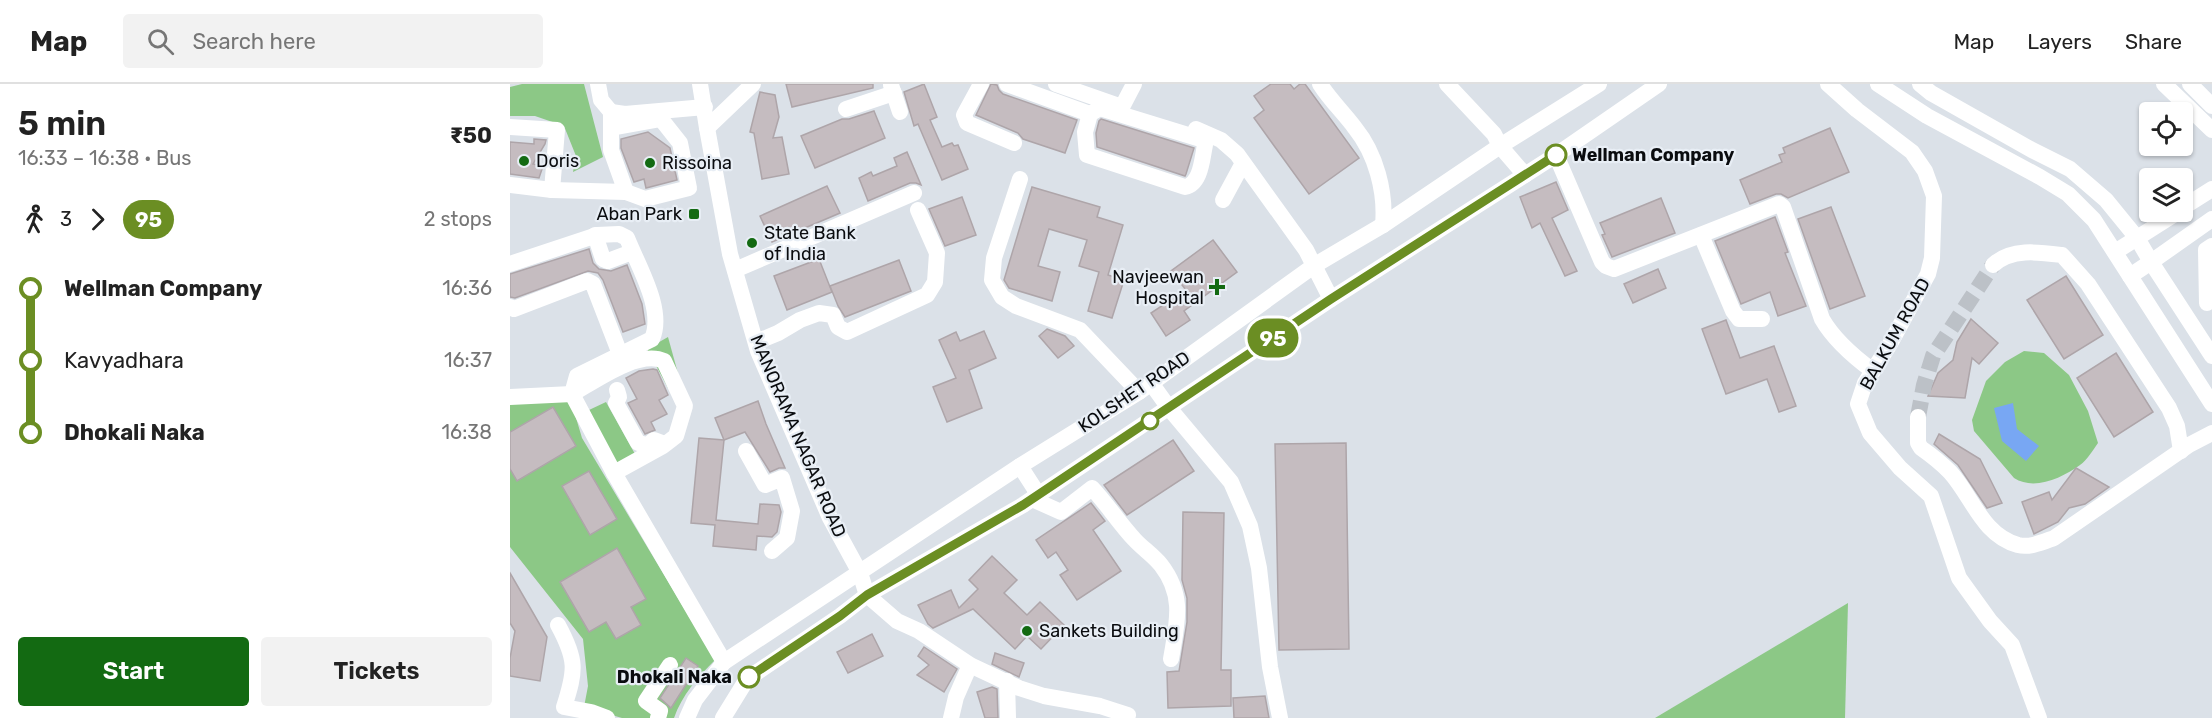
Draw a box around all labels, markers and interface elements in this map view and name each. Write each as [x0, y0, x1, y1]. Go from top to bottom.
search box [123, 14, 543, 68]
text: Map [30, 25, 87, 58]
icon: search [144, 25, 177, 58]
text: Search here [192, 28, 316, 55]
text: Map [1953, 29, 1994, 54]
text: Layers [2027, 29, 2092, 54]
text: Share [2125, 29, 2182, 54]
map controls [2139, 102, 2193, 222]
button: locate [2139, 102, 2193, 156]
text: 5 min [18, 104, 106, 143]
text: ₹50 [450, 122, 492, 149]
marker: Wellman Company [1545, 144, 1567, 166]
place label: Wellman Company [1572, 144, 1734, 166]
text: 16:33 – 16:38 · Bus [18, 146, 192, 170]
place label: Doris [536, 150, 579, 172]
place label: Rissoina [662, 152, 732, 174]
marker: Doris [517, 154, 531, 168]
marker: Rissoina [643, 156, 657, 170]
button: layers [2139, 168, 2193, 222]
icon: walk [18, 203, 51, 236]
icon: forward [81, 203, 114, 236]
place label: Aban Park [597, 203, 683, 225]
text: 3 [60, 207, 72, 231]
text: 95 [135, 207, 162, 232]
text: 2 stops [424, 207, 492, 231]
marker: Aban Park [687, 207, 701, 221]
place label: State Bank of India [764, 222, 856, 265]
marker: State Bank of India [745, 236, 759, 250]
place label: Navjeewan Hospital [1112, 266, 1204, 309]
street label: BALKUM ROAD [1855, 274, 1935, 394]
text: Wellman Company [64, 275, 262, 302]
text: 16:36 [442, 276, 492, 300]
marker: Navjeewan Hospital [1208, 278, 1226, 296]
line badge: 95 [1246, 318, 1300, 358]
text: 95 [1259, 326, 1287, 351]
street label: MANORAMA NAGAR ROAD [745, 331, 851, 541]
text: Kavyadhara [64, 347, 184, 374]
street label: KOLSHET ROAD [1074, 347, 1194, 437]
text: 16:37 [444, 348, 492, 372]
unlabelled marker [1141, 412, 1159, 430]
text: Dhokali Naka [64, 419, 205, 446]
text: 16:38 [442, 420, 492, 444]
place label: Sankets Building [1039, 620, 1179, 642]
marker: Sankets Building [1020, 624, 1034, 638]
button: Start [18, 637, 249, 706]
button: Tickets [261, 637, 492, 706]
place label: Dhokali Naka [617, 666, 732, 688]
marker: Dhokali Naka [738, 666, 760, 688]

